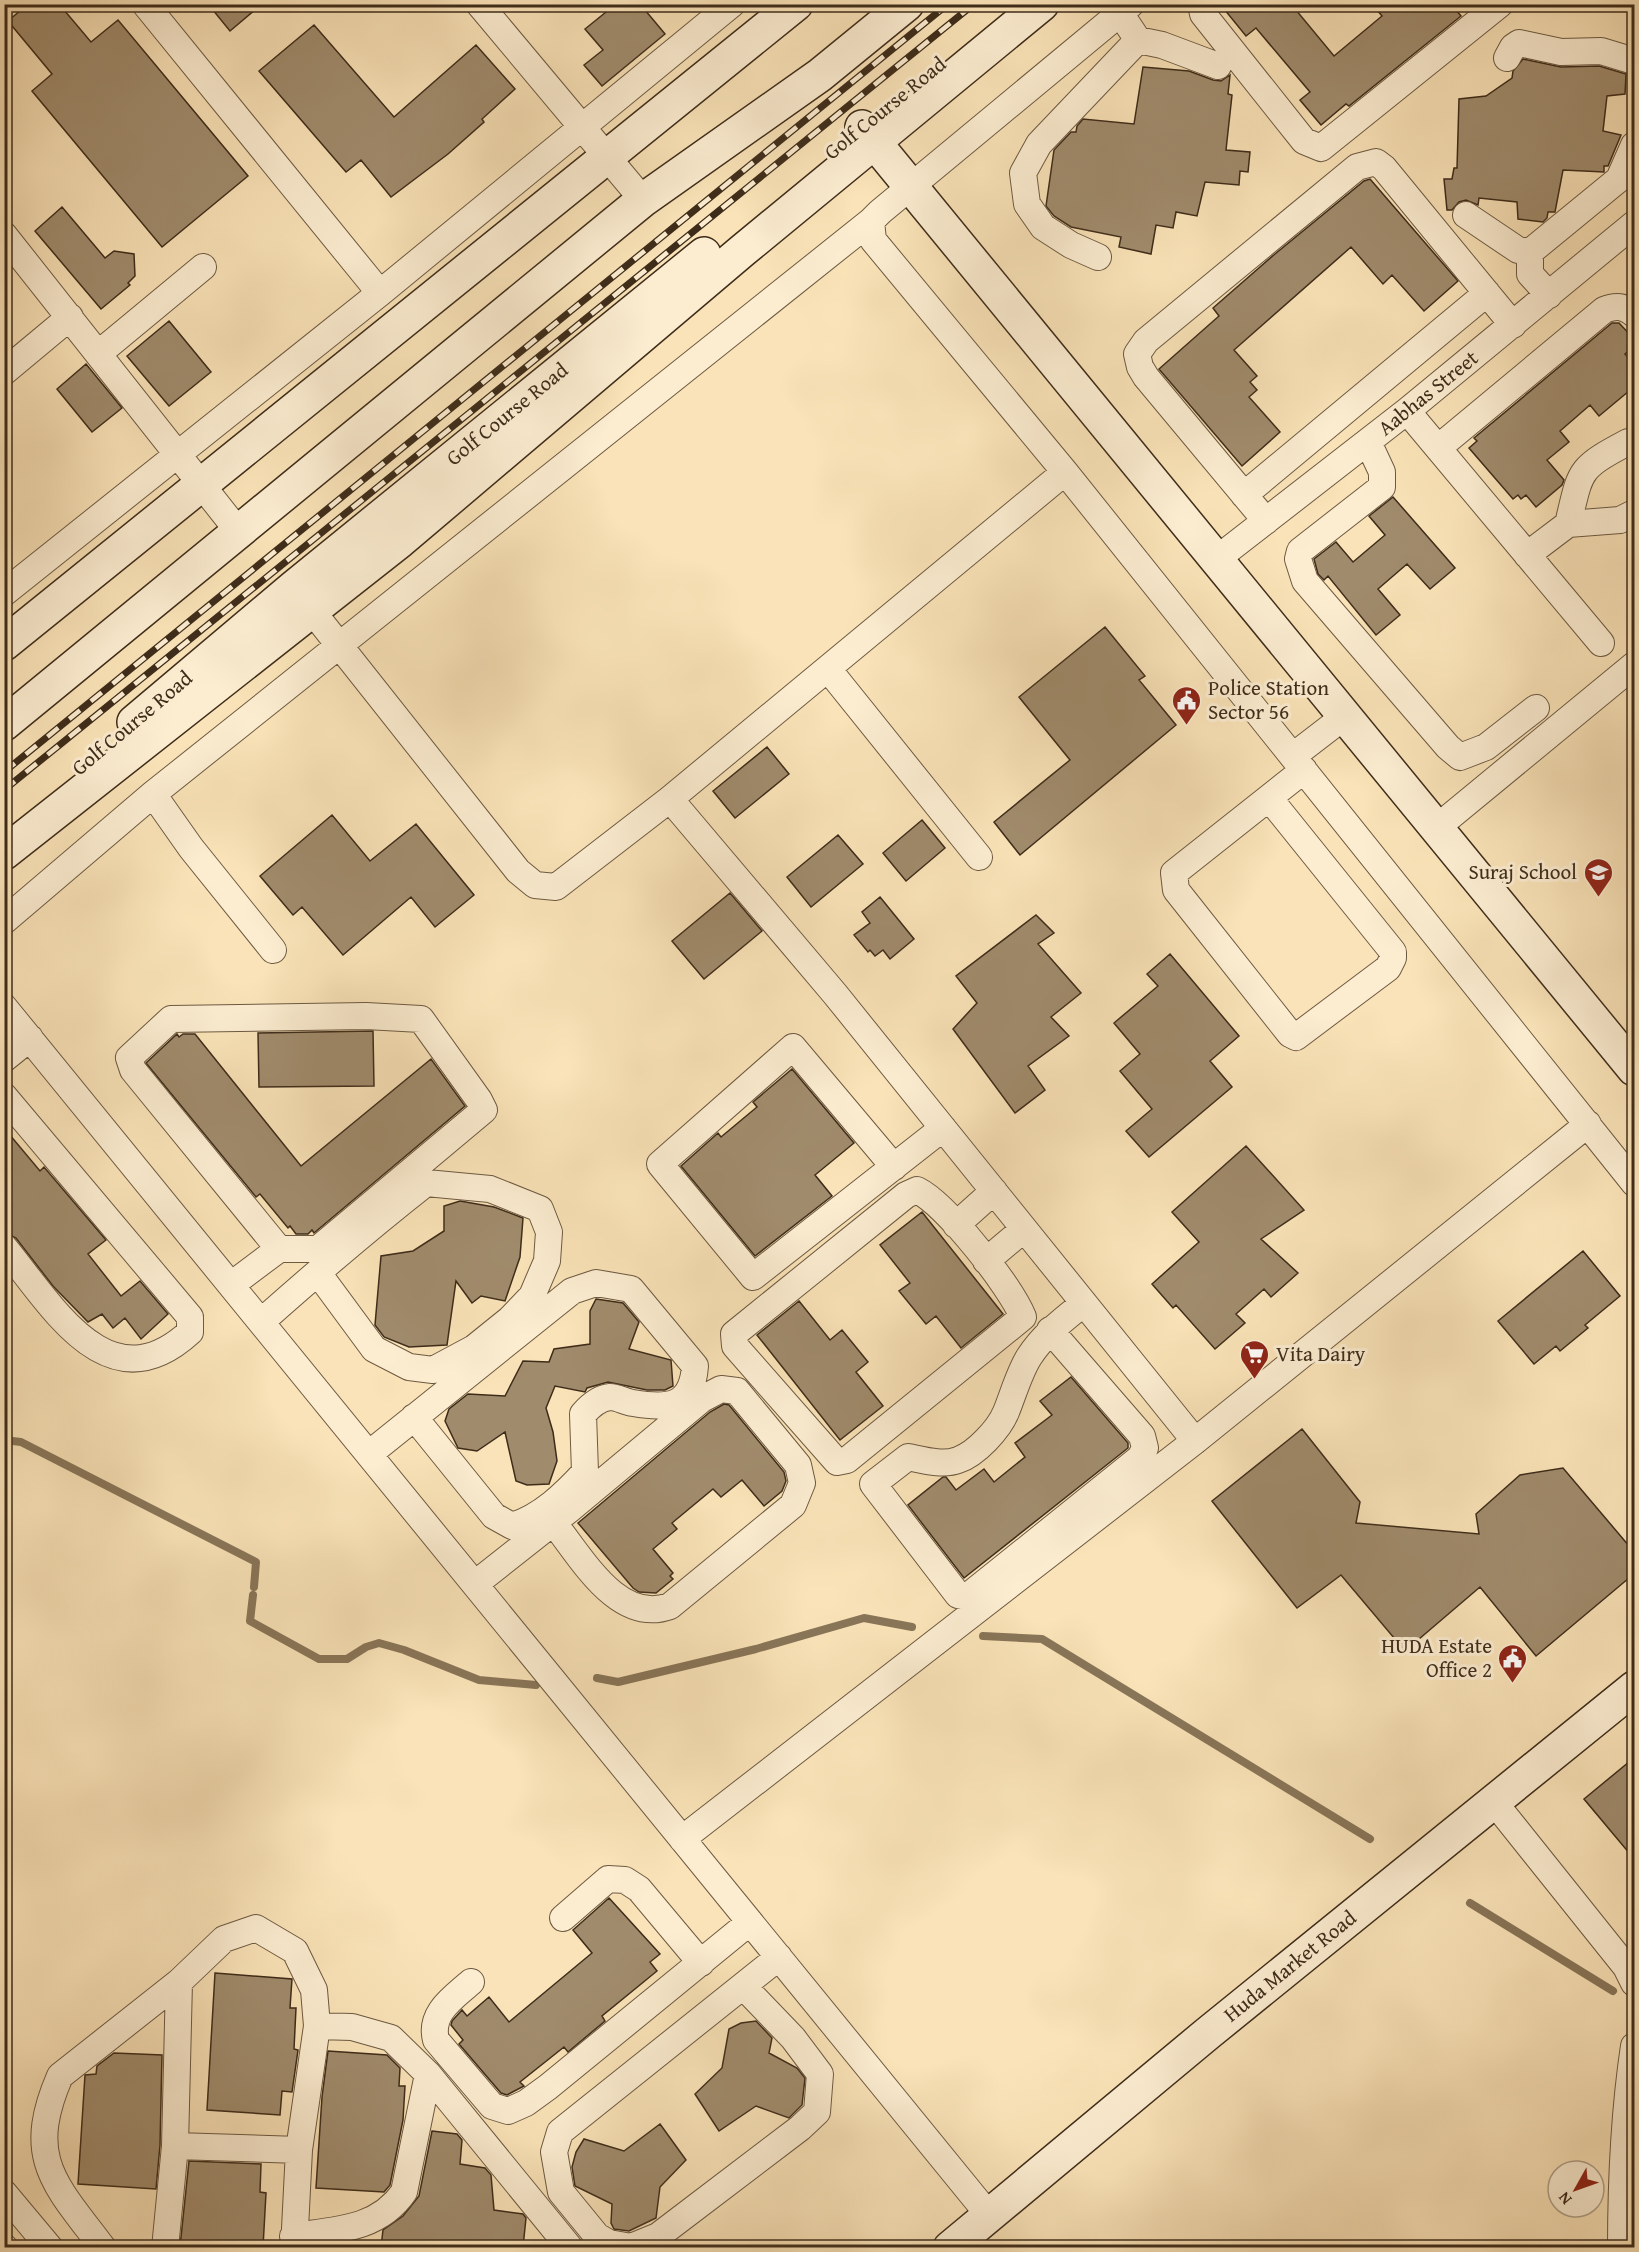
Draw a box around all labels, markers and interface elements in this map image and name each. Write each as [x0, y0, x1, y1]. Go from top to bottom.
street label: Golf Course Road [817, 48, 953, 167]
street label: Aabhas Street [1371, 342, 1485, 443]
street label: Golf Course Road [439, 354, 575, 473]
street label: Golf Course Road [65, 662, 199, 782]
place label: Police Station Sector 56 [1208, 672, 1329, 727]
public building icon: Police Station Sector 56 [1171, 684, 1203, 726]
place label: Suraj School [1468, 856, 1577, 887]
school or university icon: Suraj School [1582, 856, 1614, 898]
supermarket icon: Vita Dairy [1239, 1338, 1271, 1380]
place label: Vita Dairy [1276, 1338, 1366, 1369]
place label: HUDA Estate Office 2 [1381, 1630, 1492, 1685]
public building icon: HUDA Estate Office 2 [1497, 1642, 1529, 1684]
street label: Huda Market Road [1217, 1902, 1363, 2029]
north arrow [1546, 2159, 1606, 2219]
text: N [1552, 2187, 1577, 2210]

